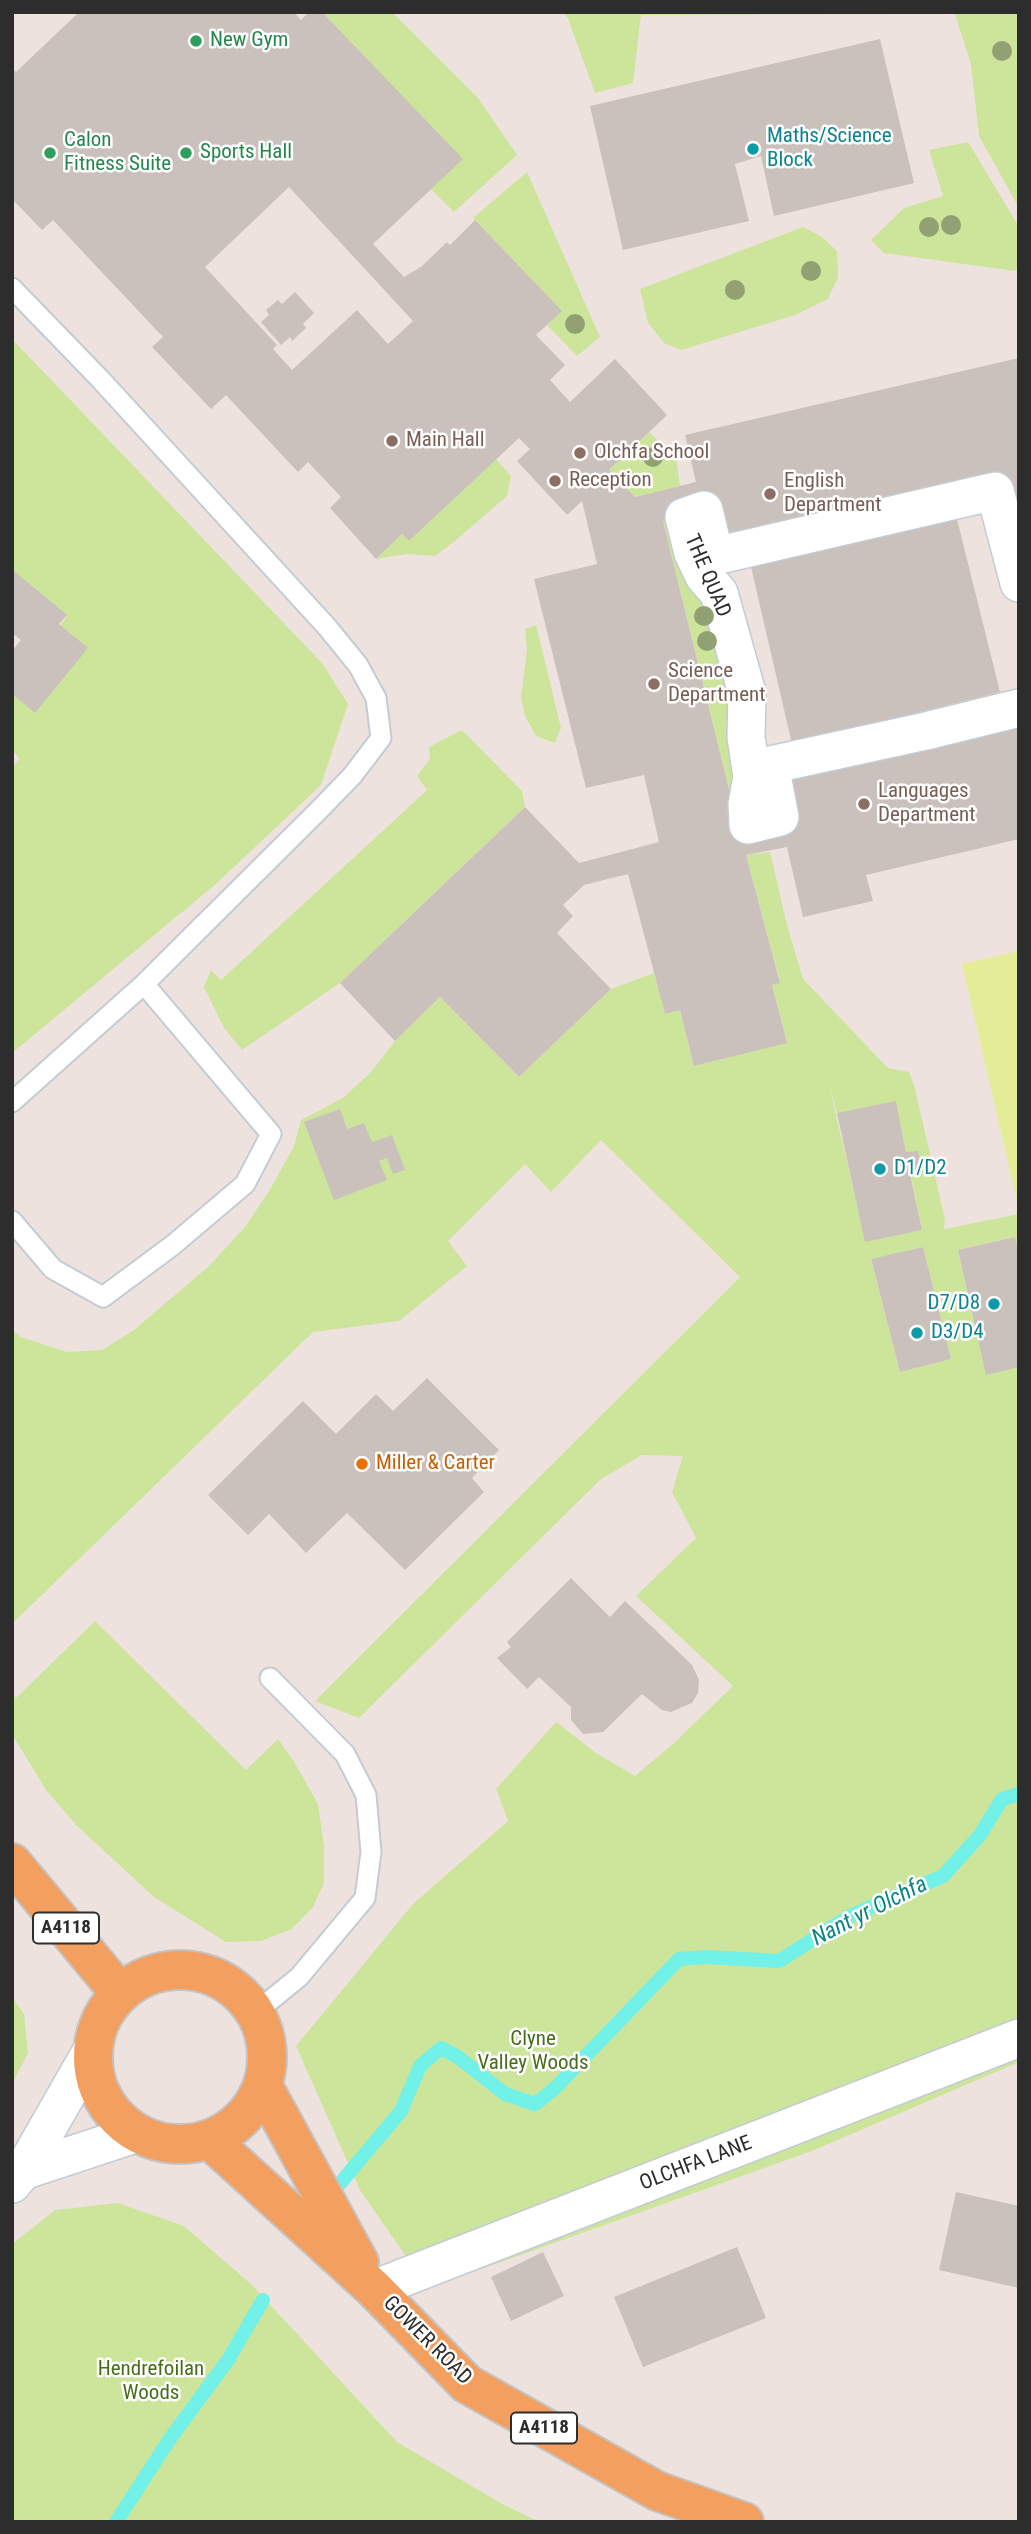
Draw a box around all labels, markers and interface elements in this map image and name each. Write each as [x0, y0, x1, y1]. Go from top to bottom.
place label: New Gym [210, 28, 288, 54]
marker: New Gym [188, 33, 204, 49]
place label: Maths/Science Block [767, 124, 892, 174]
place label: Calon Fitness Suite [64, 128, 171, 178]
place label: Sports Hall [200, 140, 292, 166]
marker: Maths/Science Block [745, 141, 761, 157]
marker: Calon Fitness Suite [42, 145, 58, 161]
marker: Sports Hall [178, 145, 194, 161]
place label: Main Hall [406, 428, 484, 454]
marker: Main Hall [384, 433, 400, 449]
place label: Olchfa School [594, 440, 709, 466]
marker: Olchfa School [572, 445, 588, 461]
place label: Reception [569, 468, 652, 494]
place label: English Department [784, 469, 881, 519]
marker: Reception [547, 473, 563, 489]
marker: English Department [762, 486, 778, 502]
street label: THE QUAD [678, 531, 736, 621]
place label: Science Department [668, 659, 765, 709]
marker: Science Department [646, 676, 662, 692]
place label: Languages Department [878, 779, 975, 829]
marker: Languages Department [856, 796, 872, 812]
place label: D1/D2 [894, 1156, 946, 1182]
marker: D1/D2 [872, 1161, 888, 1177]
place label: D7/D8 [928, 1291, 980, 1317]
marker: D7/D8 [986, 1296, 1002, 1312]
place label: D3/D4 [931, 1320, 984, 1346]
marker: D3/D4 [909, 1325, 925, 1341]
place label: Miller & Carter [376, 1451, 495, 1477]
marker: Miller & Carter [354, 1456, 370, 1472]
water label: Nant yr Olchfa [808, 1871, 932, 1953]
road number: A4118 [33, 1912, 99, 1944]
park label: Clyne Valley Woods [477, 2027, 589, 2077]
street label: OLCHFA LANE [636, 2131, 756, 2197]
street label: GOWER ROAD [377, 2291, 477, 2391]
park label: Hendrefoilan Woods [98, 2357, 204, 2407]
road number: A4118 [511, 2412, 577, 2444]

